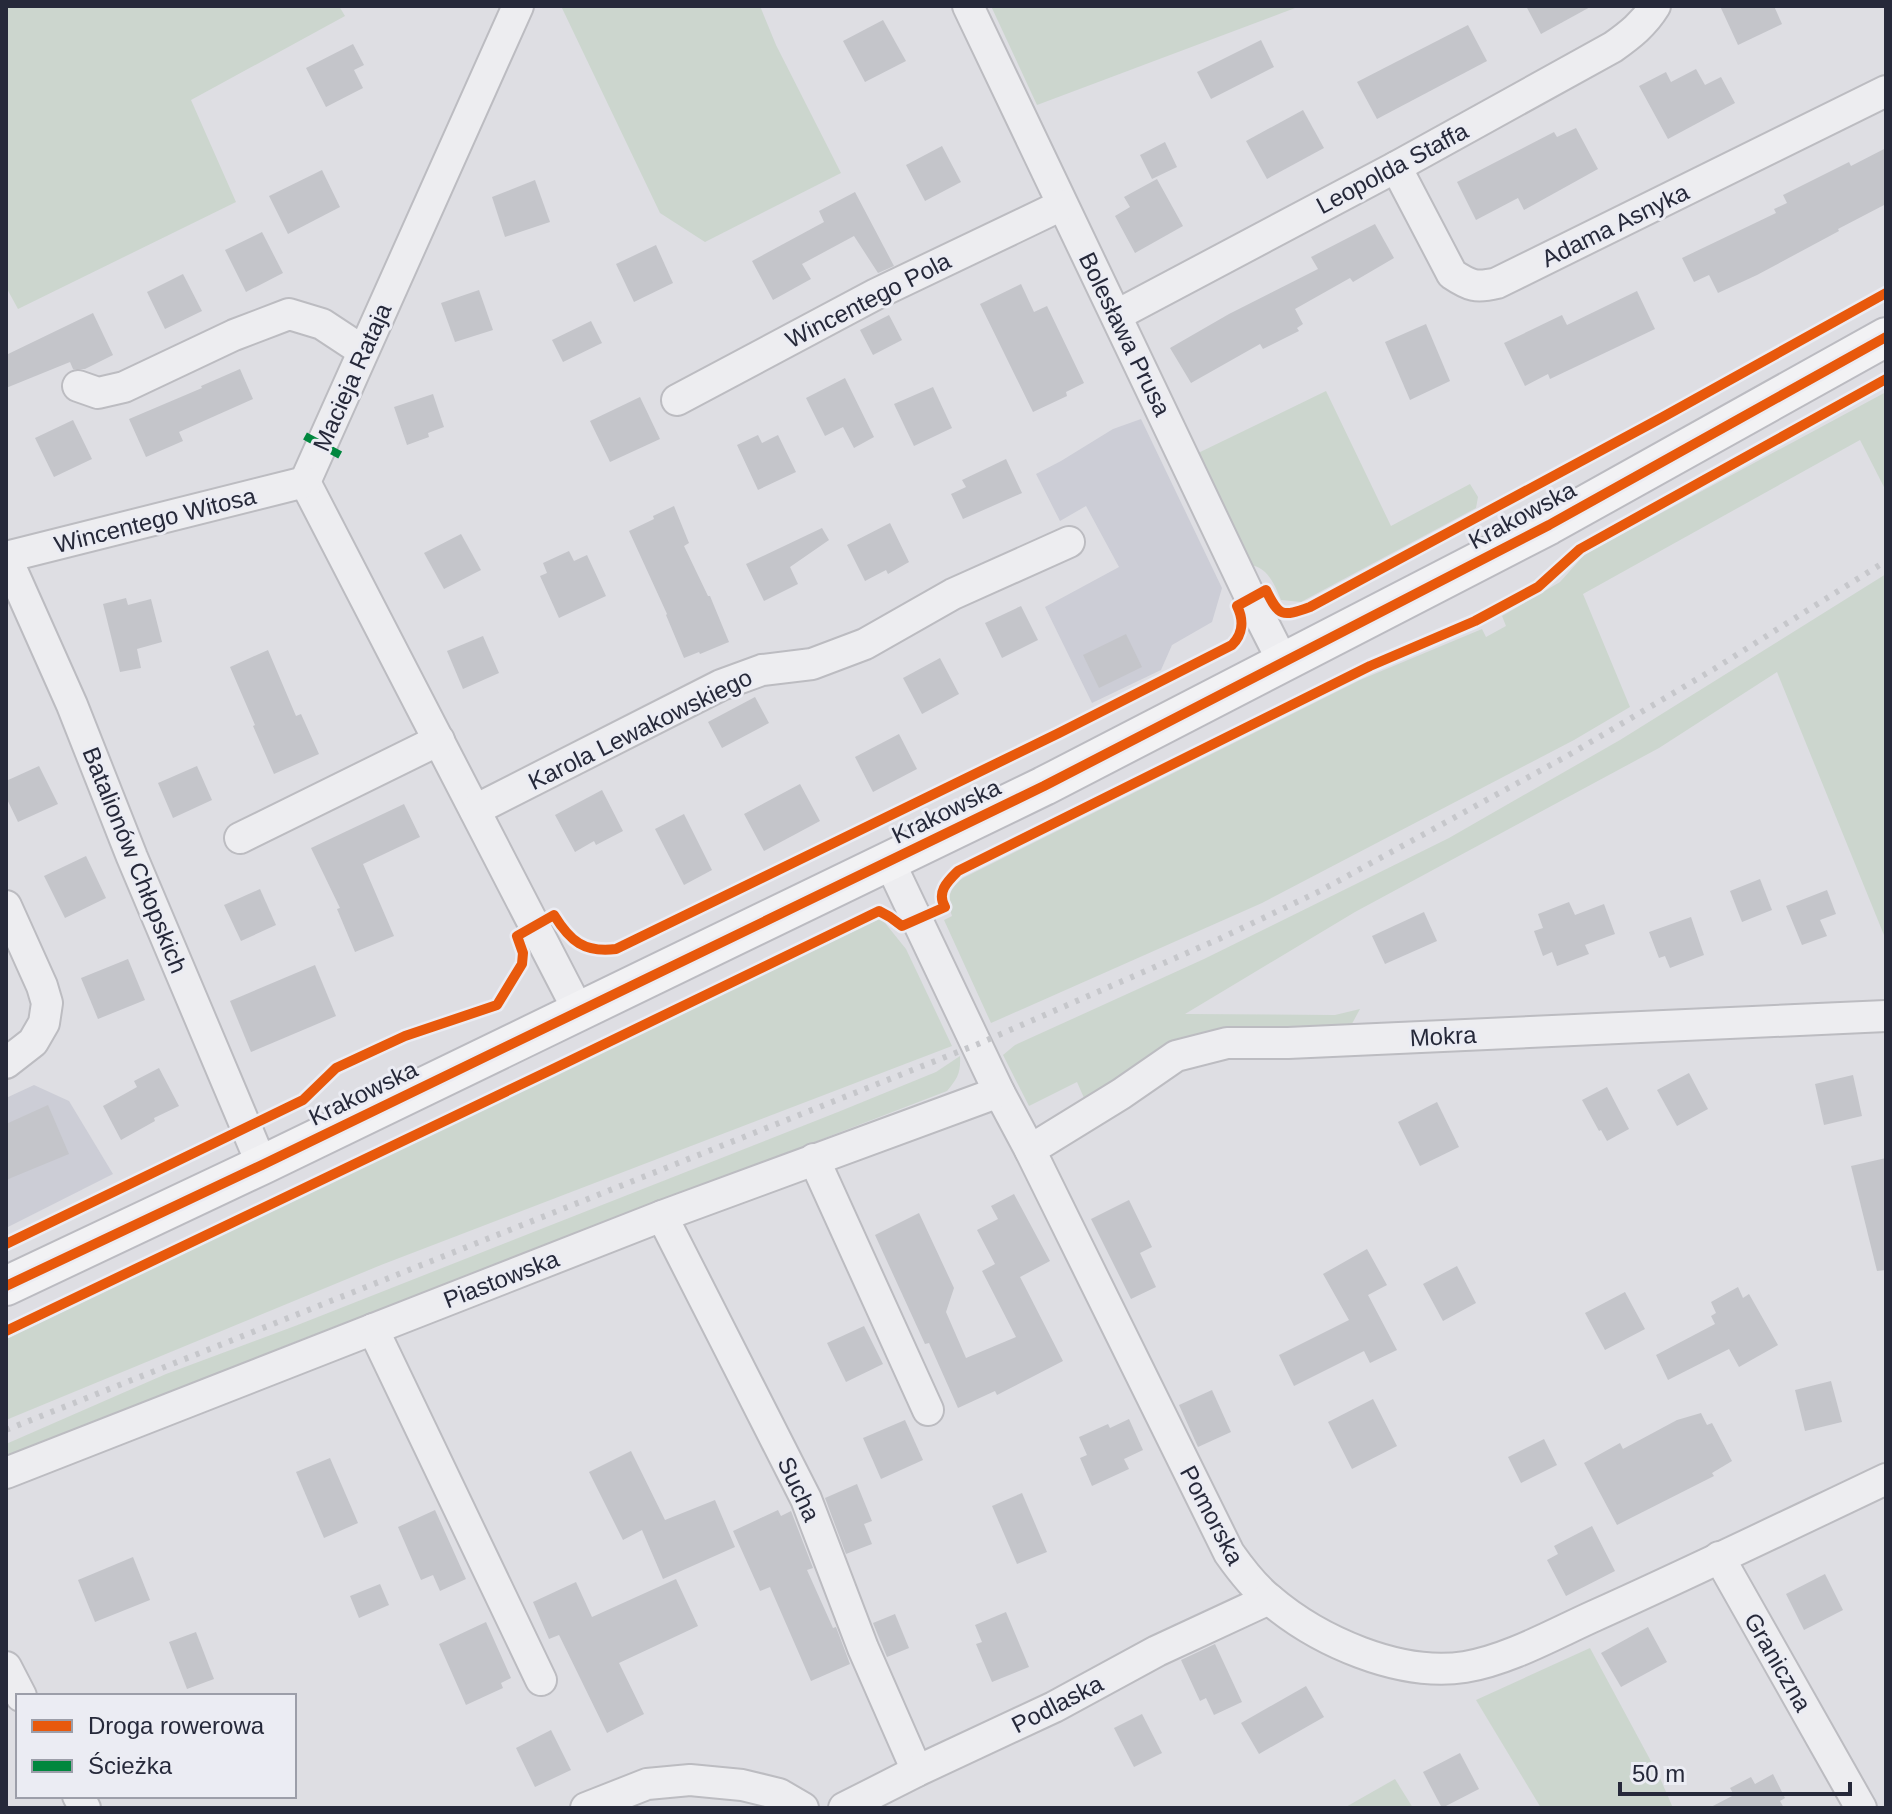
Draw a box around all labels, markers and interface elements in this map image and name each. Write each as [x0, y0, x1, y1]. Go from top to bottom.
street label: Leopolda Staffa [1312, 116, 1473, 219]
street label: Adama Asnyka [1537, 177, 1693, 272]
street label: Wincentego Pola [781, 246, 956, 353]
street label: Bolesława Prusa [1074, 248, 1177, 421]
street label: Macieja Rataja [307, 298, 397, 455]
street label: Krakowska [1464, 475, 1581, 554]
street label: Wincentego Witosa [51, 482, 259, 558]
street label: Karola Lewakowskiego [524, 663, 756, 795]
street label: Batalionów Chłopskich [77, 743, 193, 977]
street label: Krakowska [887, 773, 1005, 849]
street label: Mokra [1409, 1021, 1478, 1051]
street label: Krakowska [304, 1055, 422, 1131]
street label: Piastowska [439, 1244, 563, 1313]
street label: Sucha [772, 1452, 826, 1526]
street label: Pomorska [1175, 1461, 1250, 1570]
street label: Graniczna [1739, 1608, 1817, 1717]
street label: Podlaska [1007, 1669, 1108, 1738]
legend [16, 1694, 296, 1798]
text: Droga rowerowa [88, 1712, 265, 1739]
scale bar [1620, 1746, 1850, 1796]
text: Ścieżka [88, 1752, 173, 1779]
text: 50 m [1632, 1760, 1685, 1787]

